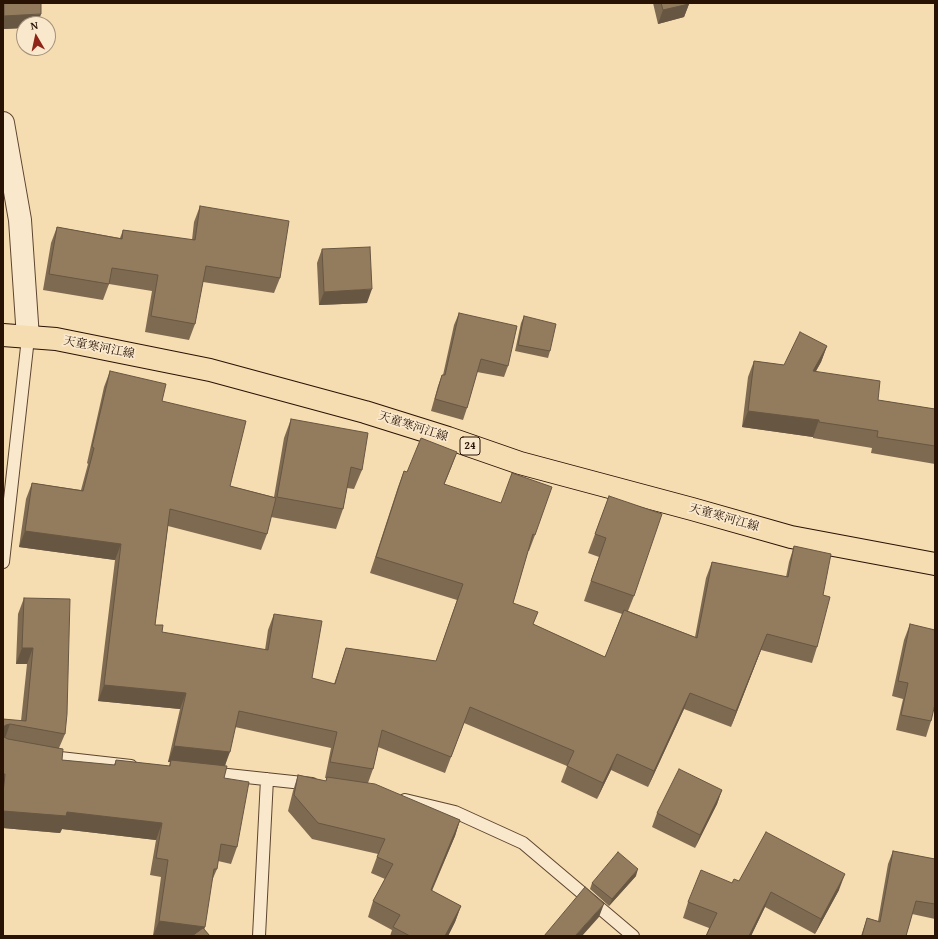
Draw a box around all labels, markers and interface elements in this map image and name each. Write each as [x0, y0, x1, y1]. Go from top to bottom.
north arrow [16, 16, 56, 56]
text: N [29, 17, 39, 34]
street label: 天童寒河江線 [62, 334, 136, 362]
street label: 天童寒河江線 [377, 409, 449, 445]
road number: 24 [460, 437, 480, 455]
street label: 天童寒河江線 [687, 501, 761, 535]

